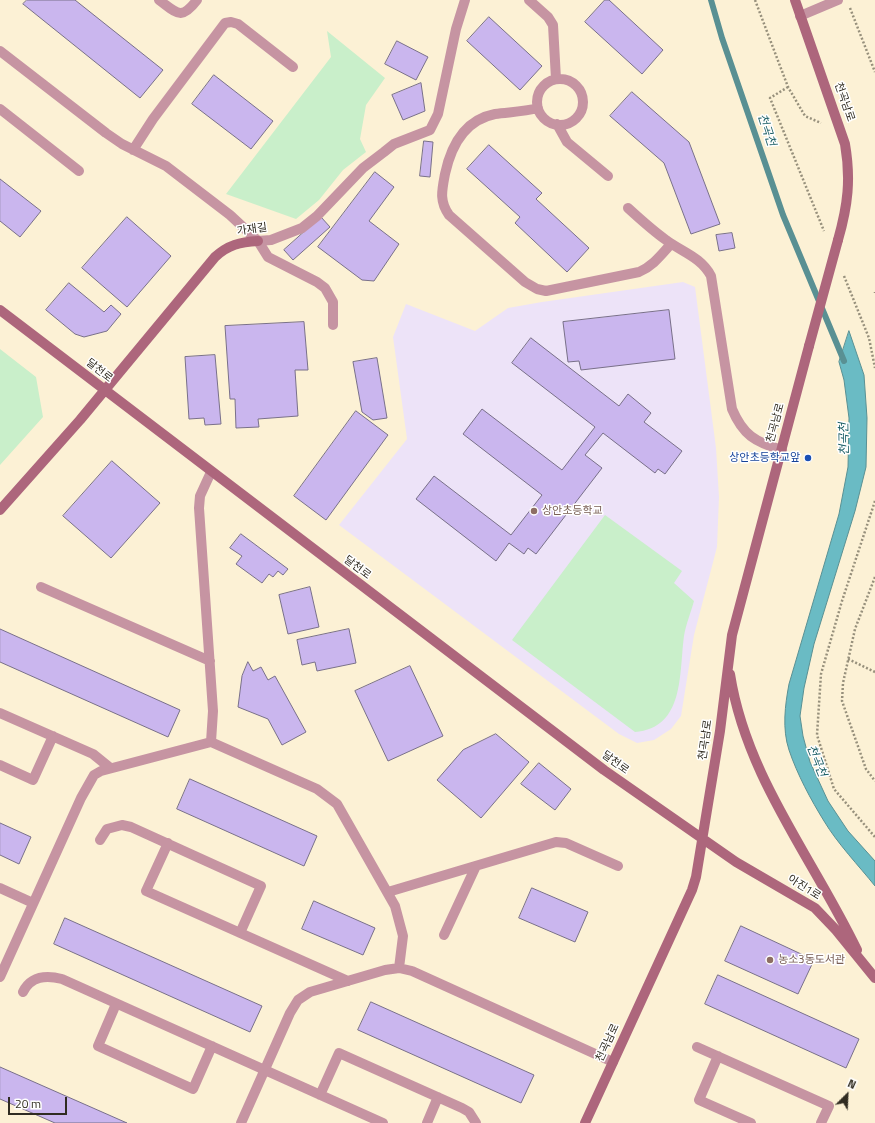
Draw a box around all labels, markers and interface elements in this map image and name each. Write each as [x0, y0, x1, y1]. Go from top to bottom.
street label: 천곡남로 [831, 81, 857, 123]
water label: 천곡천 [754, 112, 778, 148]
street label: 가재길 [236, 221, 268, 239]
street label: 달천로 [83, 356, 115, 386]
street label: 천곡남로 [764, 402, 788, 444]
water label: 천곡천 [838, 422, 852, 456]
place label: 상안초등학교앞 [729, 451, 800, 465]
marker: 상안초등학교앞 [803, 453, 813, 463]
place label: 상안초등학교 [542, 504, 603, 518]
marker: 상안초등학교 [529, 506, 539, 516]
street label: 달천로 [341, 554, 373, 582]
street label: 천곡남로 [697, 719, 715, 761]
water label: 천곡천 [803, 743, 829, 779]
street label: 달천로 [599, 749, 631, 777]
street label: 아진1로 [785, 873, 823, 903]
place label: 농소3동도서관 [778, 953, 845, 967]
marker: 농소3동도서관 [765, 955, 775, 965]
street label: 천곡남로 [593, 1022, 623, 1064]
north arrow [827, 1075, 867, 1115]
text: N [845, 1075, 859, 1093]
scale bar [10, 1089, 69, 1115]
text: 20 m [15, 1094, 41, 1113]

